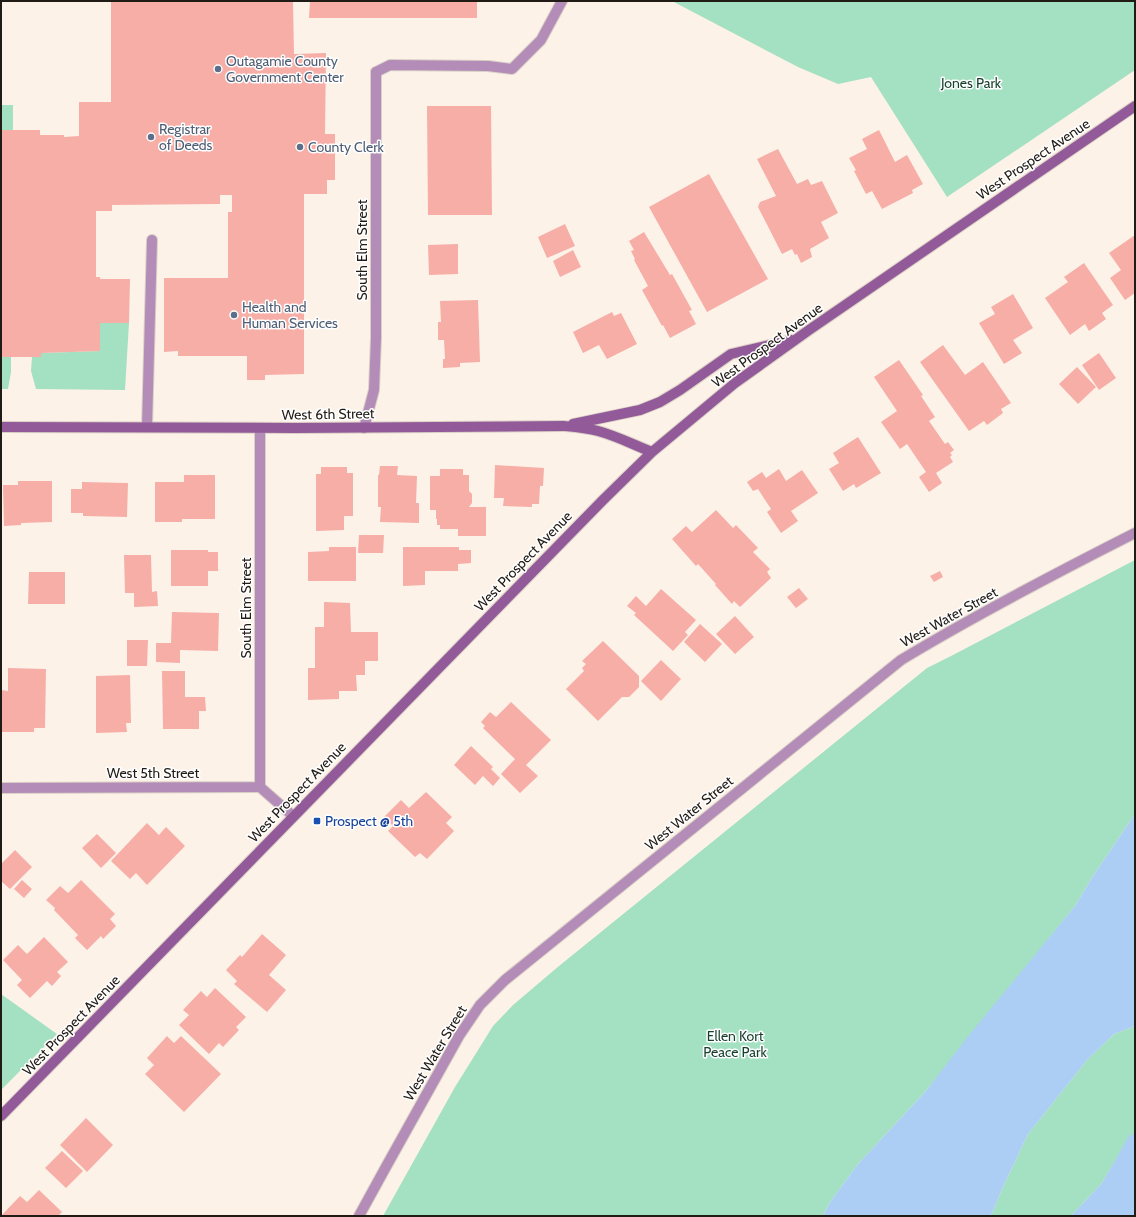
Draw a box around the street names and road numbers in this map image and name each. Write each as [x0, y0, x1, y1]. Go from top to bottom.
street label: West Prospect Avenue [973, 114, 1093, 204]
street label: South Elm Street [353, 199, 371, 301]
street label: West Prospect Avenue [708, 299, 826, 391]
street label: West 6th Street [281, 404, 375, 424]
street label: West Prospect Avenue [470, 507, 576, 615]
street label: South Elm Street [237, 557, 255, 659]
street label: West Water Street [897, 583, 1001, 651]
street label: West Prospect Avenue [244, 738, 350, 846]
street label: West 5th Street [107, 764, 200, 782]
street label: West Water Street [641, 772, 737, 854]
street label: West Prospect Avenue [18, 971, 124, 1079]
street label: West Water Street [399, 1002, 471, 1104]

